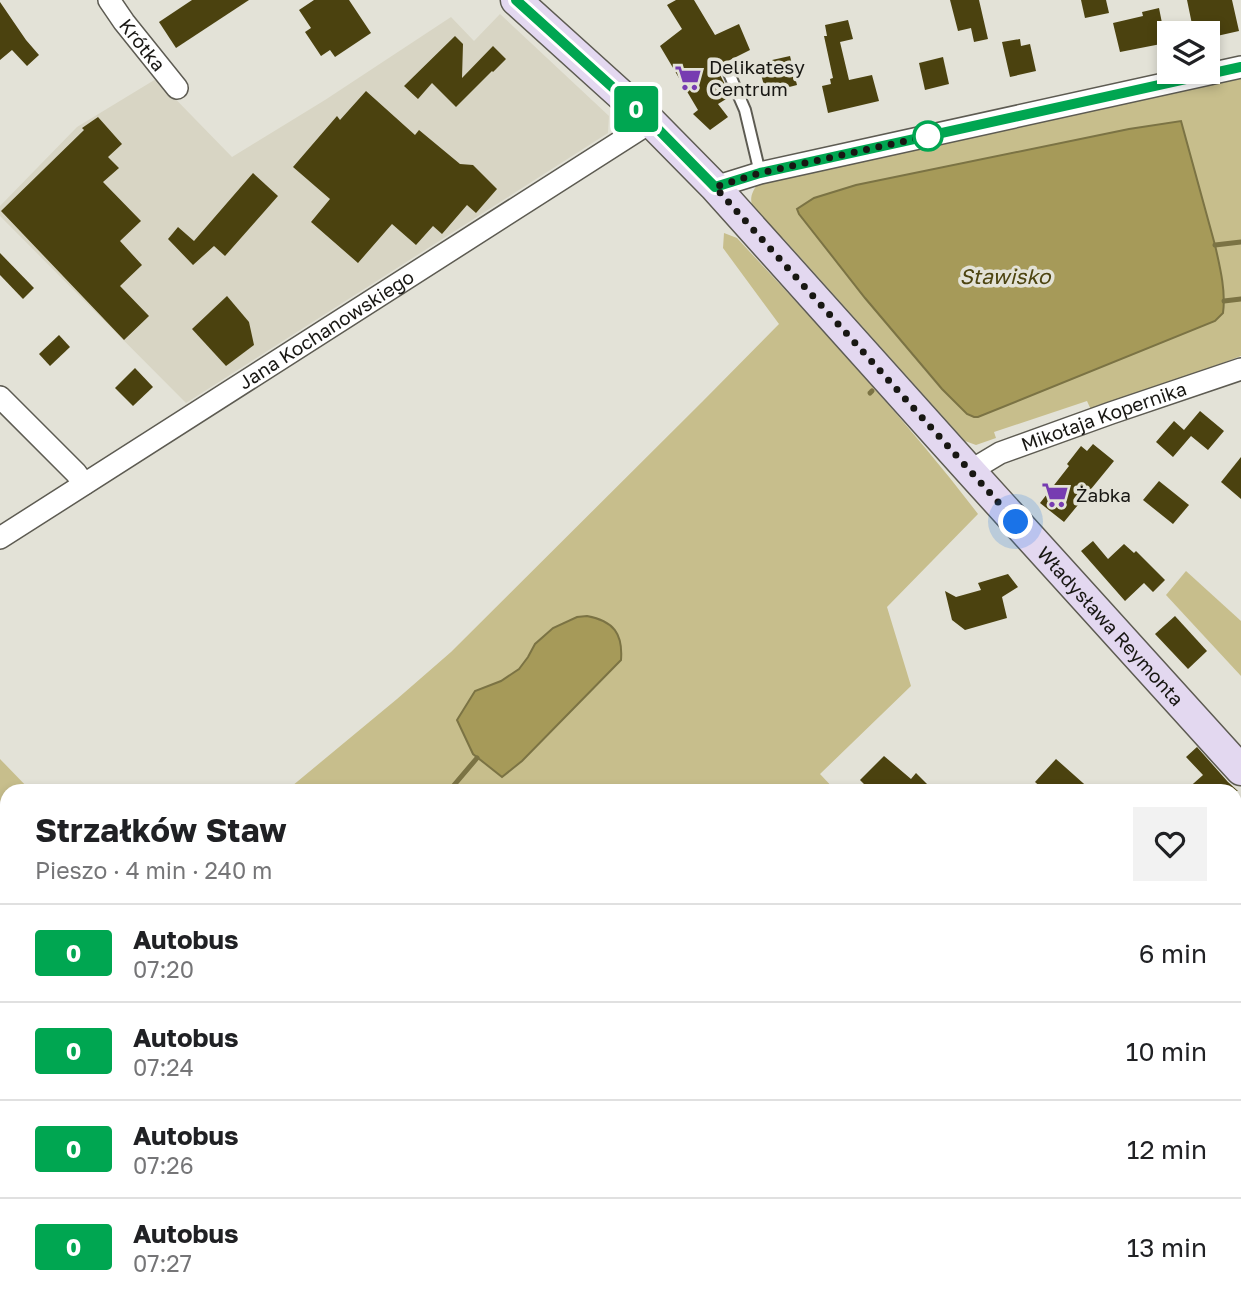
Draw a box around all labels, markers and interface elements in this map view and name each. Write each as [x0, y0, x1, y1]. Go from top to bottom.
street label: Krótka [115, 14, 171, 75]
map controls [1157, 21, 1220, 84]
button: layers [1157, 21, 1220, 84]
place label: Delikatesy Centrum [709, 55, 805, 100]
supermarket icon: Delikatesy Centrum [673, 63, 703, 93]
line badge: 0 [613, 86, 659, 132]
text: 0 [628, 94, 644, 123]
unlabelled marker [913, 121, 943, 151]
water label: Stawisko [960, 263, 1052, 289]
street label: Jana Kochanowskiego [234, 265, 418, 394]
street label: Mikołaja Kopernika [1018, 376, 1189, 455]
supermarket icon: Żabka [1040, 480, 1070, 510]
place label: Żabka [1076, 483, 1131, 506]
your location [998, 504, 1033, 539]
street label: Władysława Reymonta [1033, 541, 1189, 710]
button: heart [1133, 807, 1207, 881]
text: Strzałków Staw [35, 810, 287, 849]
text: Pieszo · 4 min · 240 m [35, 856, 272, 884]
text: Autobus [133, 924, 239, 955]
text: 0 [66, 938, 81, 967]
text: 6 min [1139, 938, 1207, 969]
text: 07:20 [133, 955, 194, 983]
text: Autobus [133, 1022, 239, 1053]
text: 0 [66, 1036, 81, 1065]
text: 10 min [1126, 1036, 1207, 1067]
text: 07:24 [133, 1053, 194, 1081]
text: Autobus [133, 1120, 239, 1151]
text: 0 [66, 1134, 81, 1163]
text: 12 min [1127, 1134, 1207, 1165]
text: 07:26 [133, 1151, 194, 1179]
text: Autobus [133, 1218, 239, 1249]
text: 0 [66, 1232, 81, 1261]
text: 13 min [1127, 1232, 1207, 1263]
text: 07:27 [133, 1249, 192, 1277]

